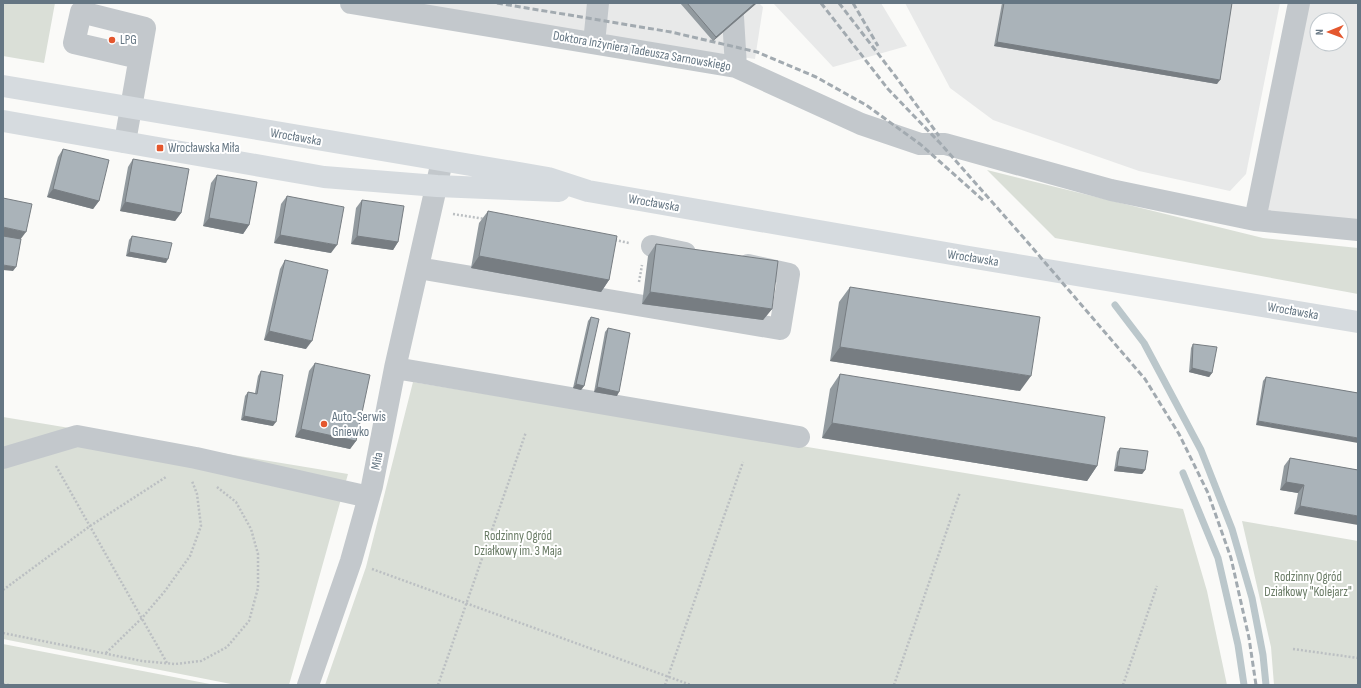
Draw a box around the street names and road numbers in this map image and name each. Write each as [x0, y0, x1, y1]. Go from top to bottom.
street label: Doktora Inżyniera Tadeusza Sarnowskiego [552, 27, 732, 75]
street label: Wrocławska [269, 125, 323, 149]
street label: Wrocławska [627, 191, 681, 215]
street label: Wrocławska [946, 246, 1000, 270]
street label: Wrocławska [1266, 299, 1320, 323]
street label: Miła [367, 451, 387, 471]

